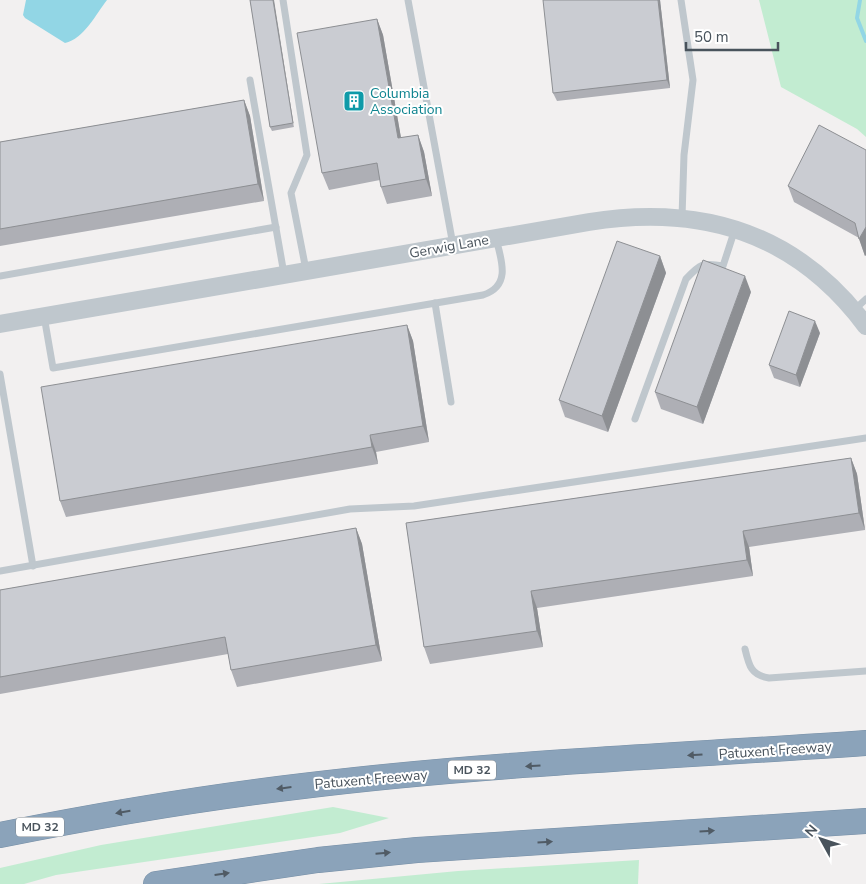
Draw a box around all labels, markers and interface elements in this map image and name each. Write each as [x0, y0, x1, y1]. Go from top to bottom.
scale bar [686, 20, 778, 52]
text: 50 m [694, 27, 729, 47]
place label: Columbia Association [370, 84, 442, 119]
building icon: Columbia Association [342, 89, 366, 113]
street label: Gerwig Lane [408, 230, 490, 263]
street label: Patuxent Freeway [718, 737, 833, 764]
one-way arrow [687, 751, 703, 759]
road number: MD 32 [448, 760, 496, 780]
one-way arrow [525, 762, 541, 770]
street label: Patuxent Freeway [314, 765, 429, 794]
one-way arrow [276, 784, 292, 792]
one-way arrow [115, 808, 131, 816]
north arrow [796, 814, 846, 864]
road number: MD 32 [16, 818, 64, 836]
text: N [801, 821, 822, 841]
one-way arrow [700, 827, 716, 835]
one-way arrow [537, 837, 553, 845]
one-way arrow [375, 849, 391, 857]
one-way arrow [214, 869, 230, 877]

